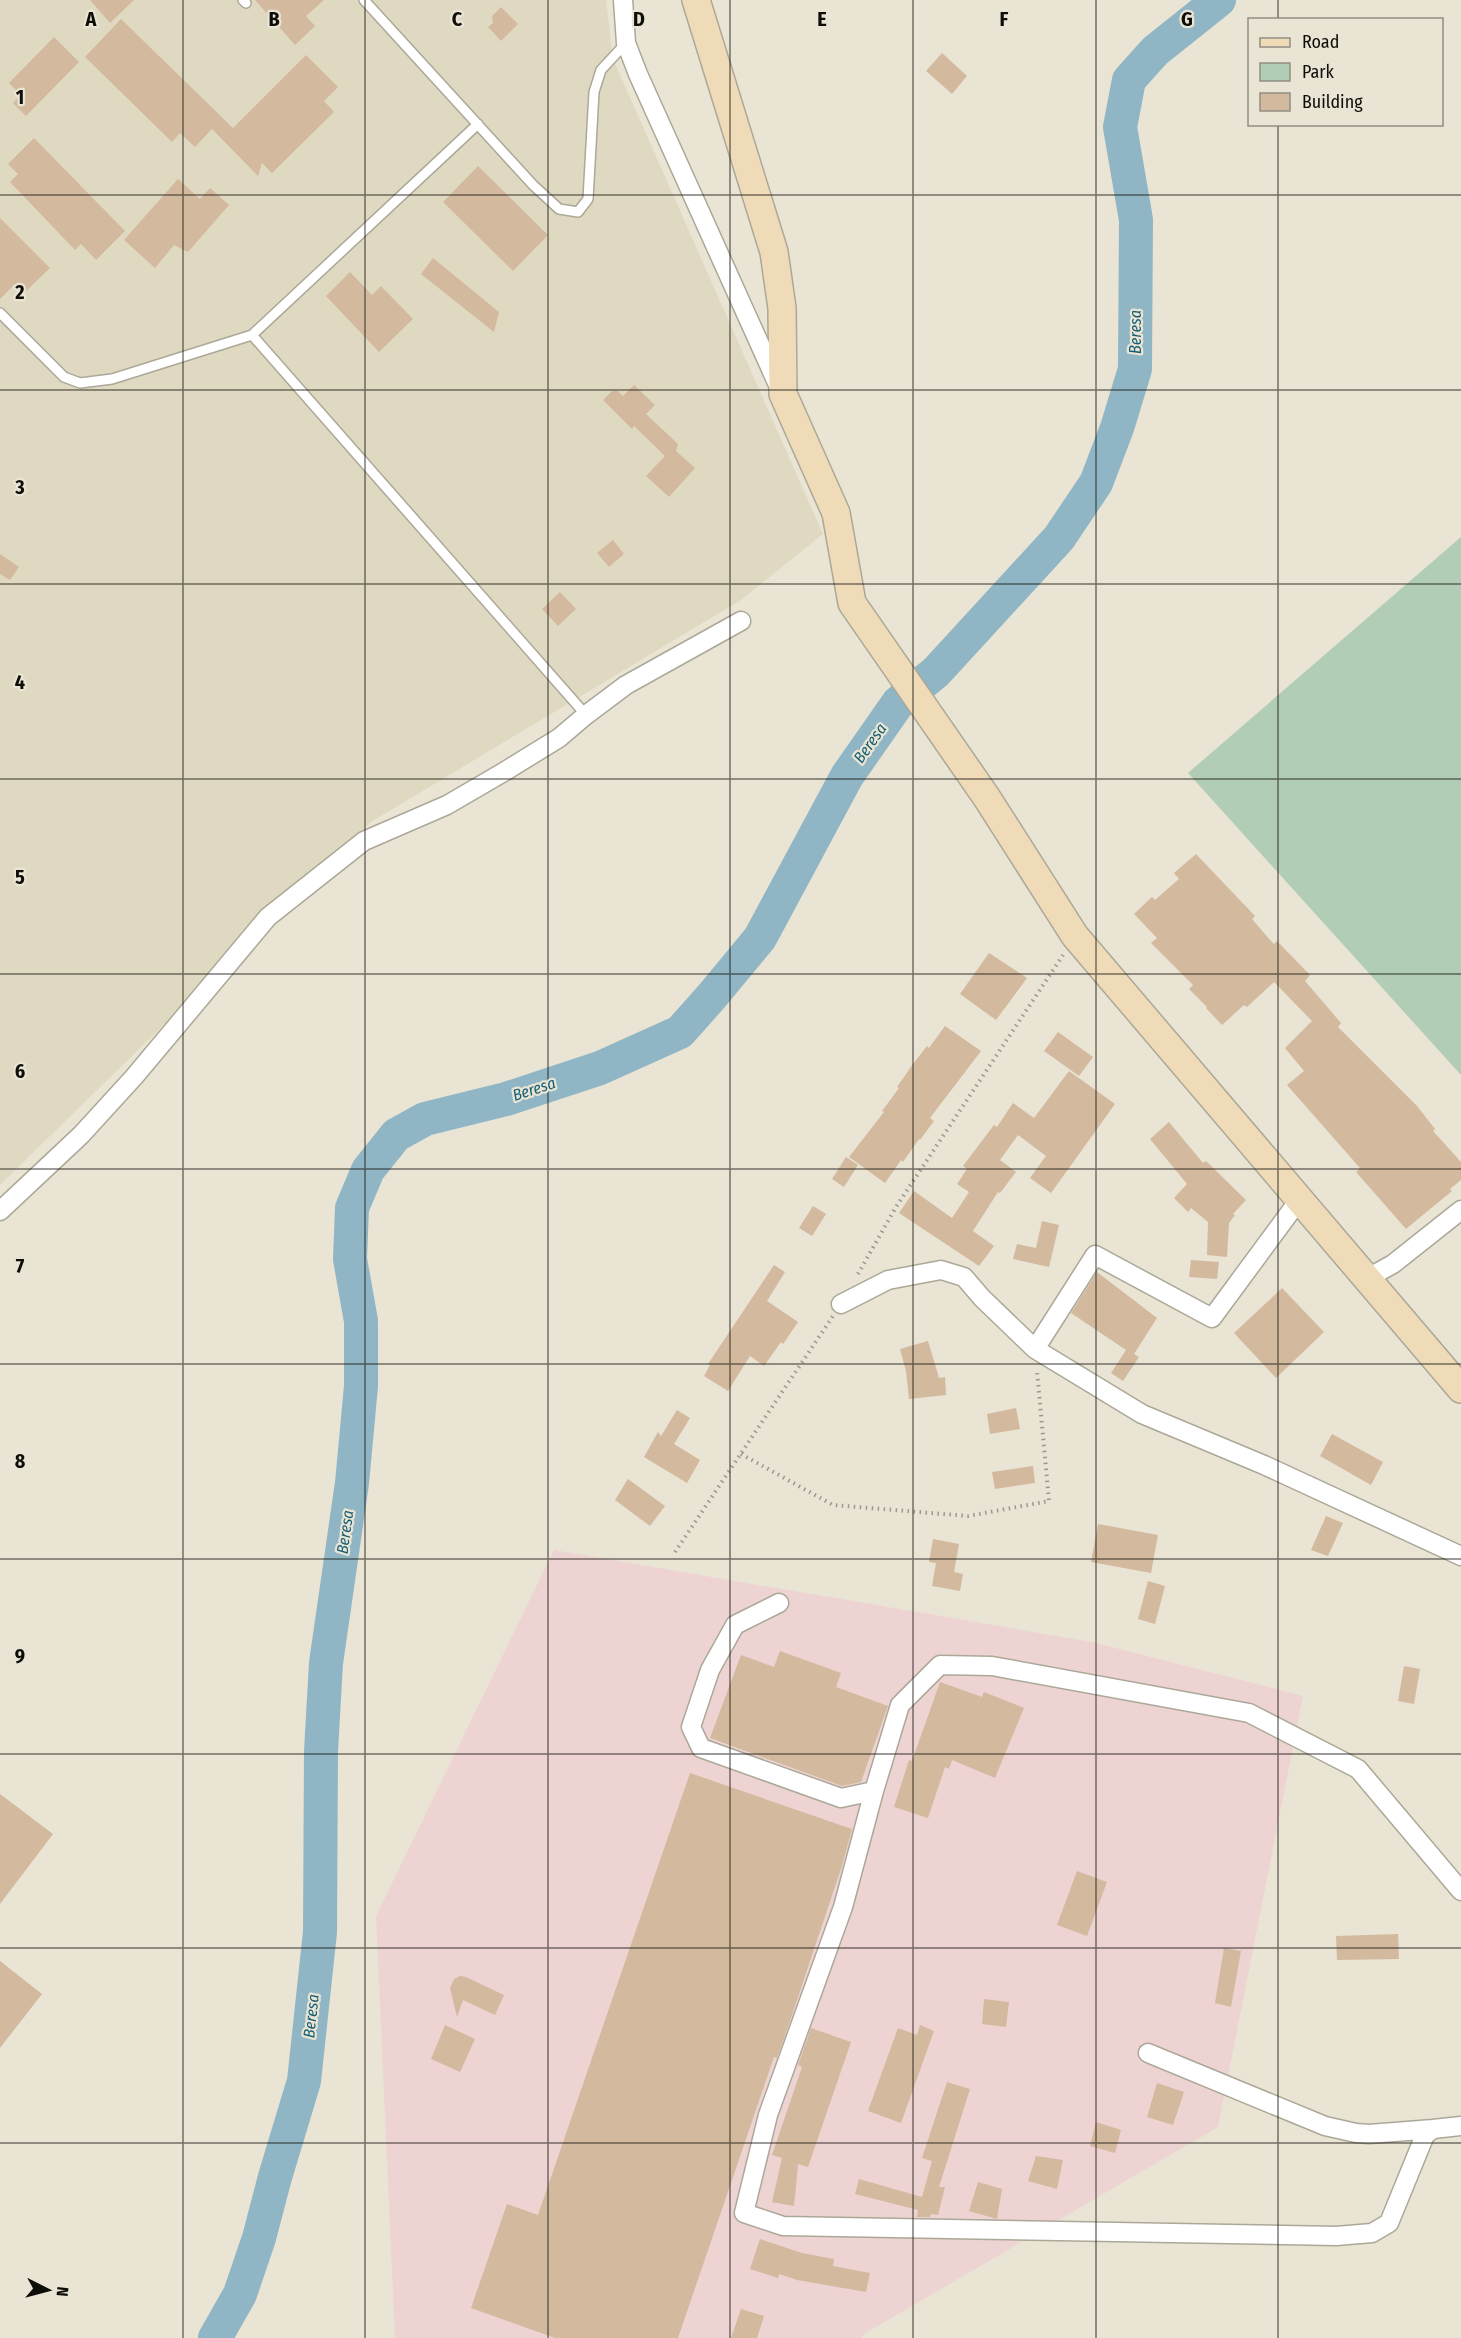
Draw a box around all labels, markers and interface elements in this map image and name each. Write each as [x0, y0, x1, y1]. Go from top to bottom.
text: A [85, 7, 98, 31]
text: B [268, 7, 280, 31]
text: C [452, 7, 463, 31]
text: D [633, 7, 645, 31]
text: E [817, 7, 827, 31]
text: F [1000, 7, 1009, 31]
text: G [1181, 7, 1193, 31]
legend [1248, 18, 1443, 126]
text: Road [1302, 31, 1339, 53]
text: Park [1302, 61, 1335, 83]
text: 1 [16, 85, 24, 109]
text: Building [1302, 91, 1363, 113]
text: 2 [14, 280, 25, 304]
water label: Beresa [1126, 310, 1145, 354]
text: 3 [14, 475, 25, 499]
text: 4 [15, 670, 25, 694]
water label: Beresa [850, 719, 890, 767]
text: 5 [15, 865, 25, 889]
text: 6 [15, 1059, 25, 1083]
water label: Beresa [510, 1073, 558, 1105]
text: 7 [16, 1254, 25, 1278]
text: 8 [15, 1449, 26, 1473]
water label: Beresa [333, 1509, 357, 1555]
text: 9 [15, 1644, 25, 1668]
water label: Beresa [299, 1993, 323, 2039]
north arrow [18, 2260, 78, 2320]
text: N [52, 2286, 72, 2297]

